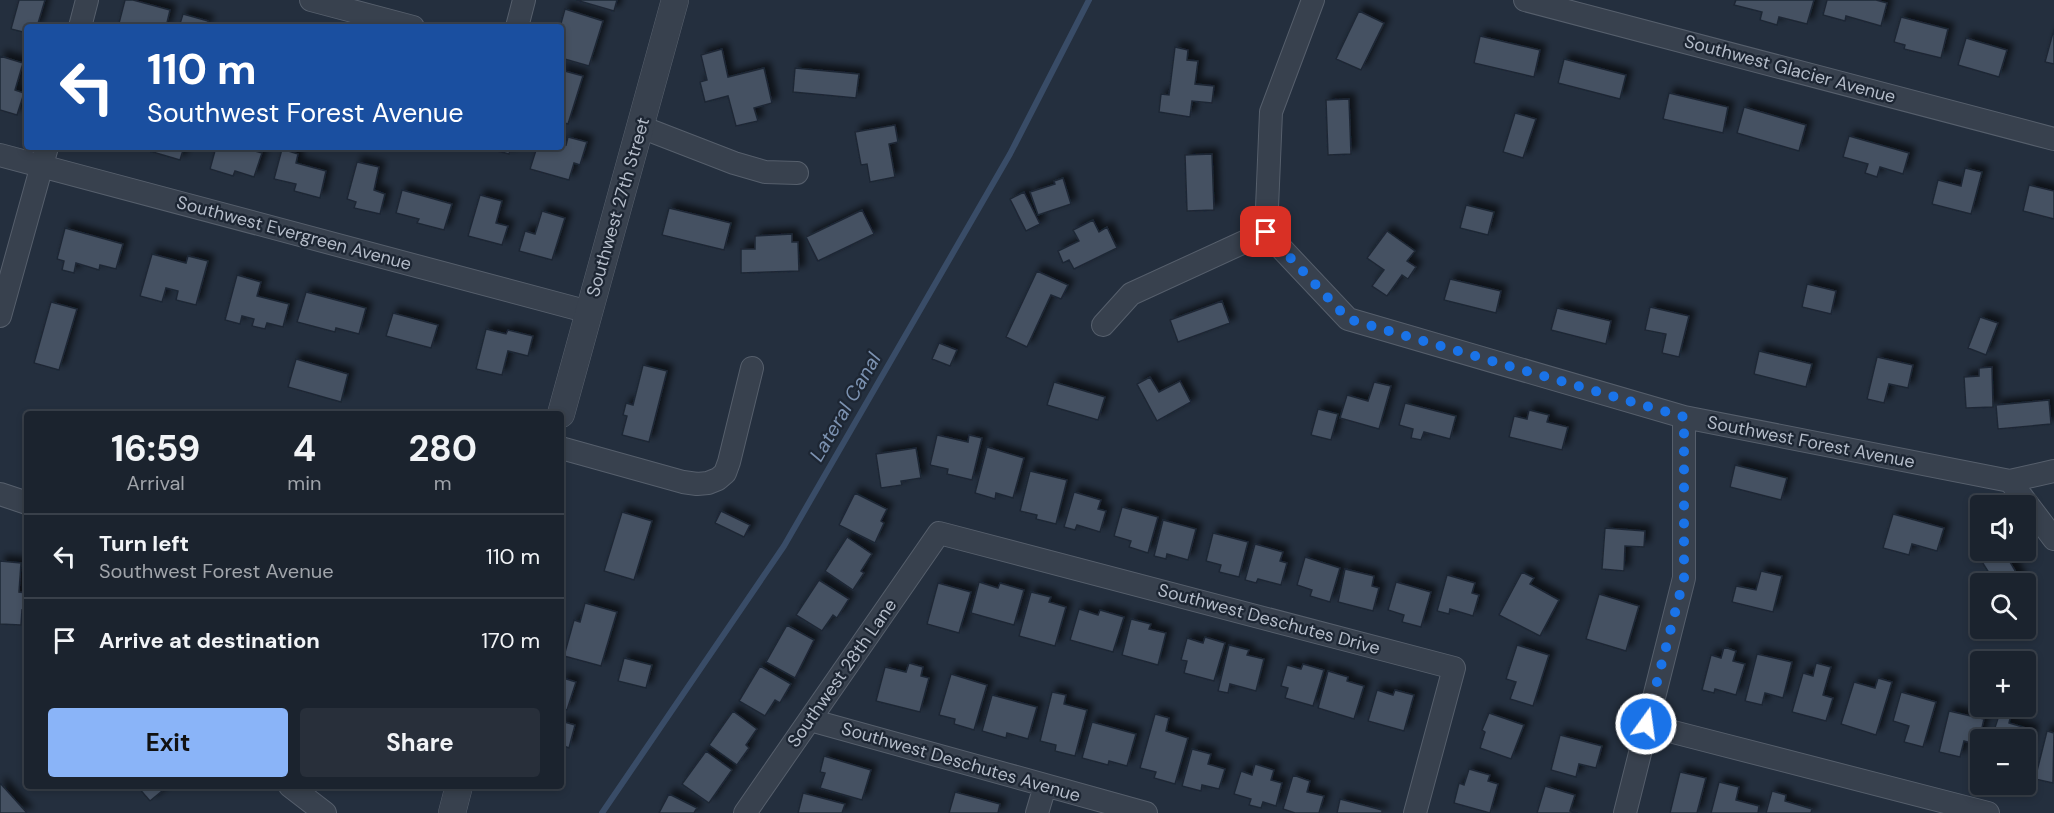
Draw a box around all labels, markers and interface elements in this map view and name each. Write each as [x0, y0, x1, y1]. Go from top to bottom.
street label: Southwest Glacier Avenue [1682, 29, 1898, 109]
text: 110 m [147, 42, 257, 97]
icon: left [48, 48, 126, 126]
text: Southwest Forest Avenue [147, 95, 464, 130]
street label: Southwest 27th Street [581, 114, 655, 300]
street label: Southwest Evergreen Avenue [174, 190, 414, 276]
pin [1240, 206, 1291, 257]
icon: arrive [1249, 215, 1282, 248]
water label: Lateral Canal [803, 347, 887, 466]
street label: Southwest Forest Avenue [1705, 410, 1917, 474]
text: 16:59 [111, 425, 200, 472]
text: 4 [293, 425, 316, 472]
text: 280 [408, 425, 477, 472]
text: Arrival [127, 470, 185, 496]
text: min [287, 470, 321, 496]
text: m [434, 470, 452, 496]
map controls [1970, 495, 2036, 795]
button: sound [1970, 495, 2036, 561]
text: Turn left [99, 529, 189, 558]
icon: left [48, 540, 81, 573]
text: 110 m [486, 542, 540, 571]
text: Southwest Forest Avenue [99, 558, 334, 584]
button: search [1970, 573, 2036, 639]
street label: Southwest Deschutes Drive [1155, 578, 1383, 660]
street label: Southwest 28th Lane [782, 594, 902, 752]
icon: arrive [48, 624, 81, 657]
text: Arrive at destination [99, 626, 320, 655]
text: 170 m [481, 626, 540, 655]
button: + [1970, 651, 2036, 717]
position arrow [1614, 692, 1678, 756]
button: Exit [48, 708, 288, 777]
button: Share [300, 708, 540, 777]
street label: Southwest Deschutes Avenue [839, 716, 1083, 808]
button: − [1970, 729, 2036, 795]

